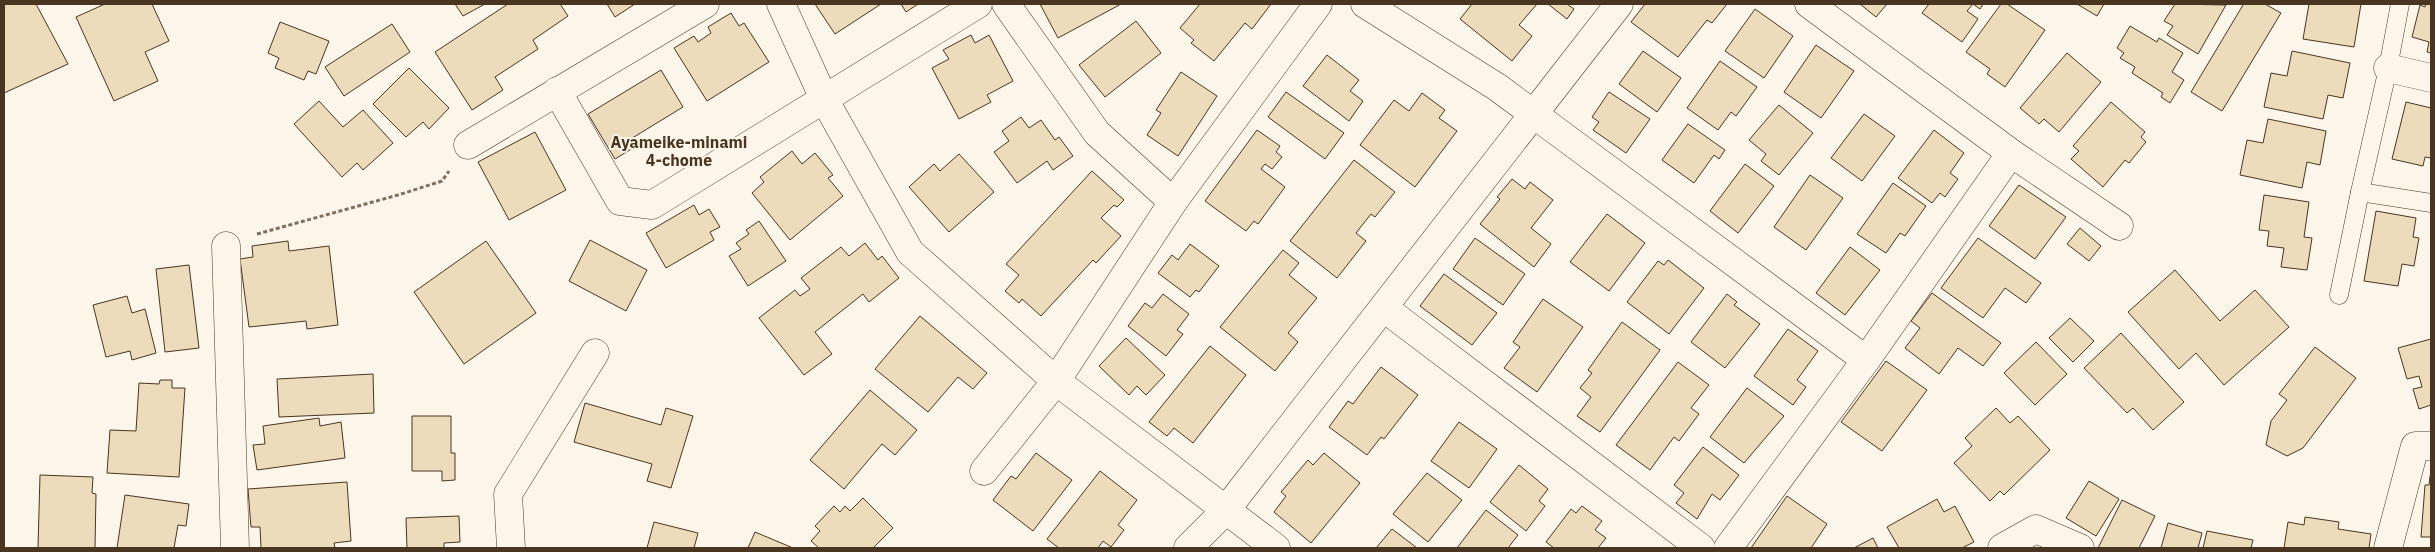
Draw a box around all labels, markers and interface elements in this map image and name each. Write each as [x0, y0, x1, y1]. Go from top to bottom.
district label: Ayameike-minami 4-chome [611, 132, 747, 170]

